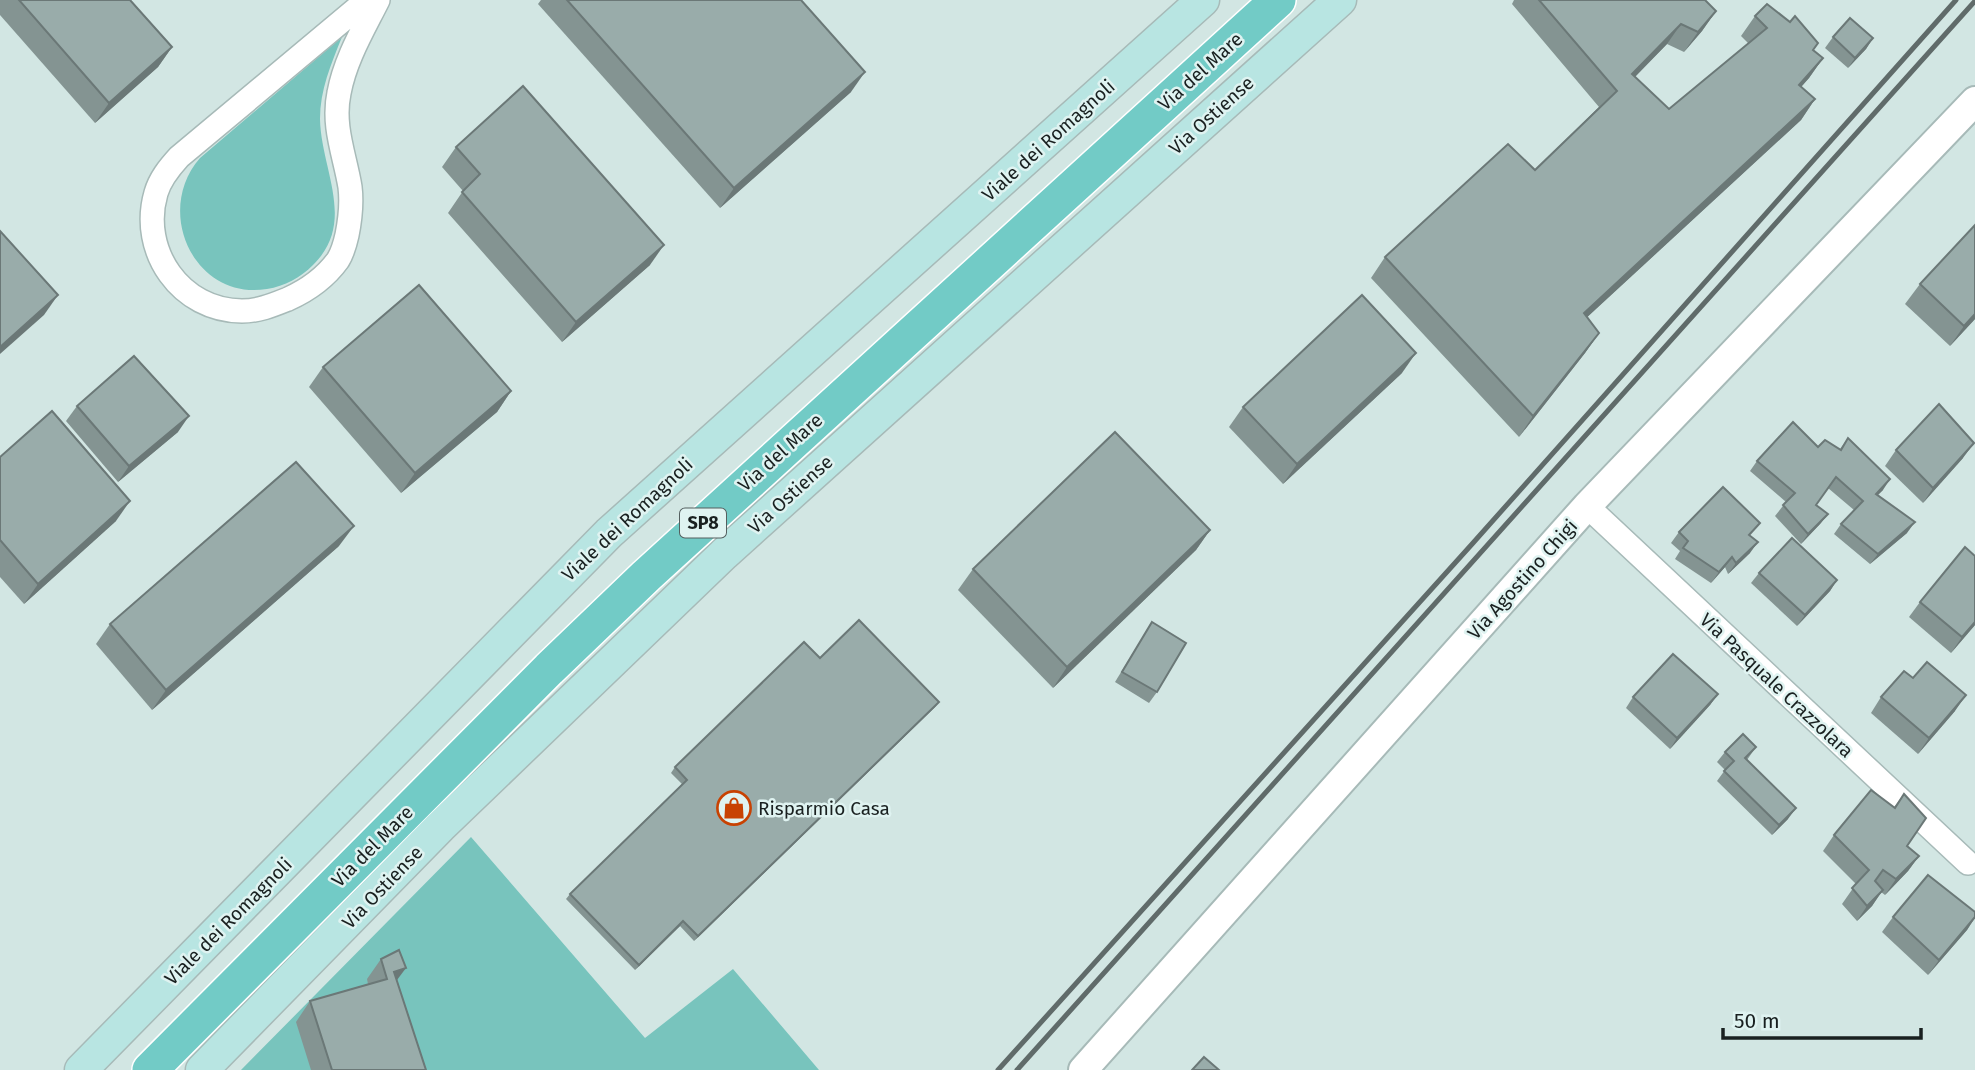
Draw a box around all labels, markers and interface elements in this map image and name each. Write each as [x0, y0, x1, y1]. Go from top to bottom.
street label: Via del Mare [1153, 27, 1247, 115]
street label: Via Ostiense [1164, 71, 1259, 159]
street label: Viale dei Romagnoli [977, 75, 1119, 206]
street label: Via del Mare [733, 408, 827, 496]
street label: Via Ostiense [743, 450, 838, 538]
street label: Viale dei Romagnoli [557, 453, 698, 586]
road number: SP8 [680, 508, 726, 538]
street label: Via Agostino Chigi [1463, 515, 1582, 644]
street label: Via Pasquale Crazzolara [1695, 608, 1858, 762]
shop icon: Risparmio Casa [715, 789, 753, 827]
place label: Risparmio Casa [758, 797, 890, 820]
street label: Via del Mare [327, 801, 418, 892]
street label: Via Ostiense [337, 841, 428, 934]
street label: Viale dei Romagnoli [160, 853, 297, 990]
scale bar [1723, 996, 1921, 1040]
text: 50 m [1734, 1008, 1780, 1034]

